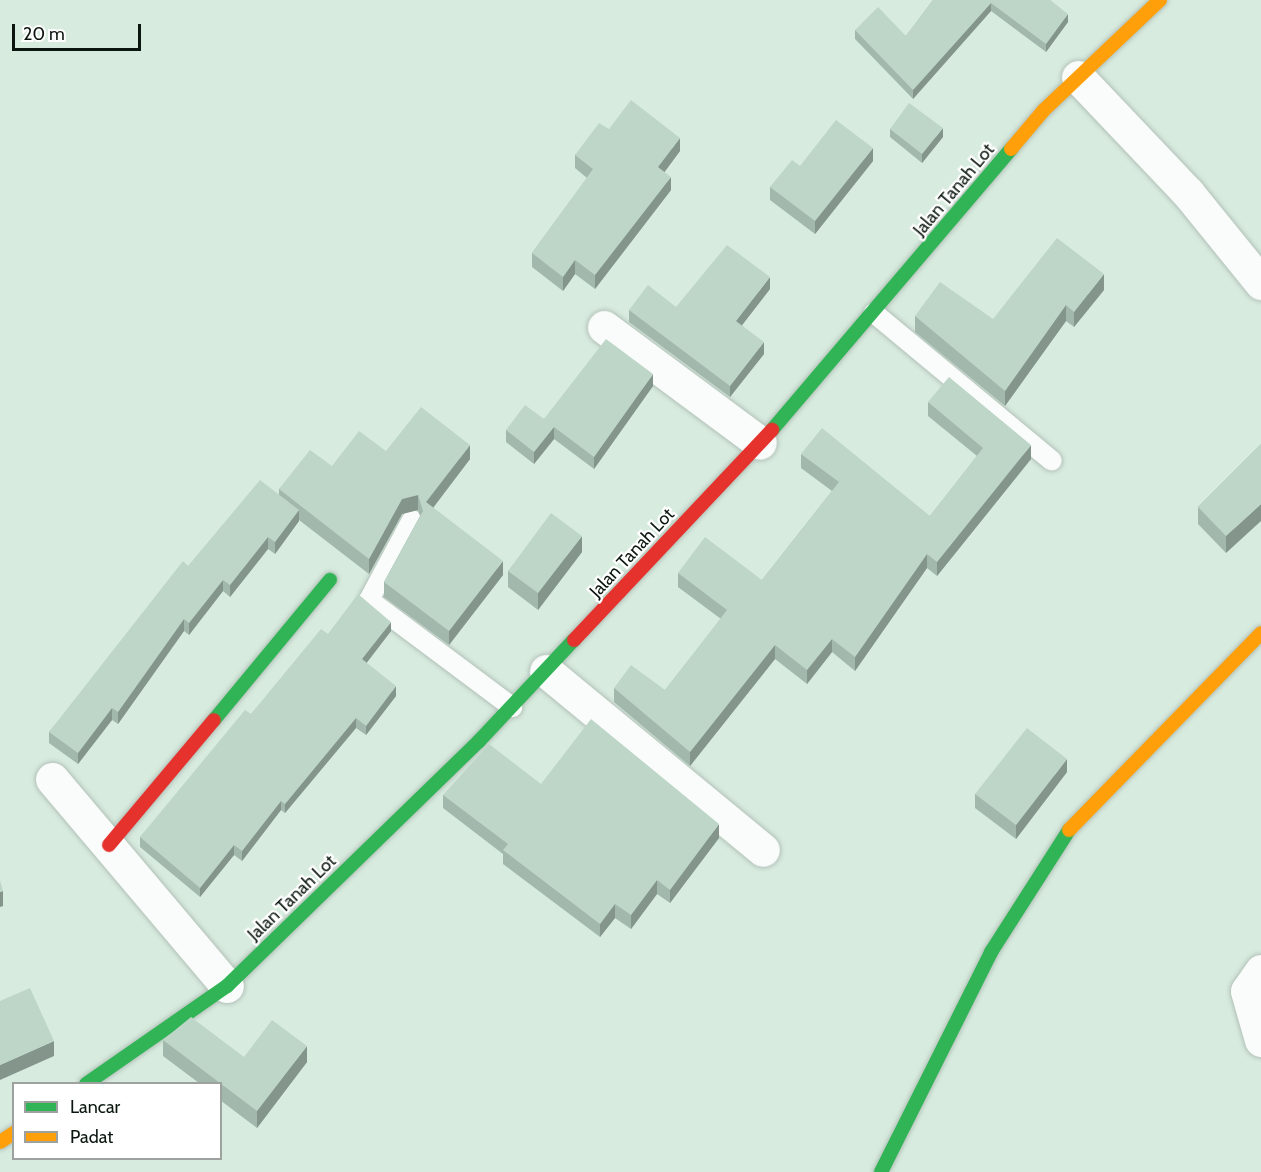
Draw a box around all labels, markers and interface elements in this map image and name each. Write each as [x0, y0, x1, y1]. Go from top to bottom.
scale bar [15, 12, 144, 50]
text: 20 m [23, 23, 65, 45]
street label: Jalan Tanah Lot [909, 139, 999, 241]
street label: Jalan Tanah Lot [585, 504, 679, 602]
street label: Jalan Tanah Lot [243, 851, 341, 945]
legend [12, 1082, 222, 1160]
text: Lancar [70, 1096, 120, 1118]
text: Padat [70, 1126, 113, 1148]

